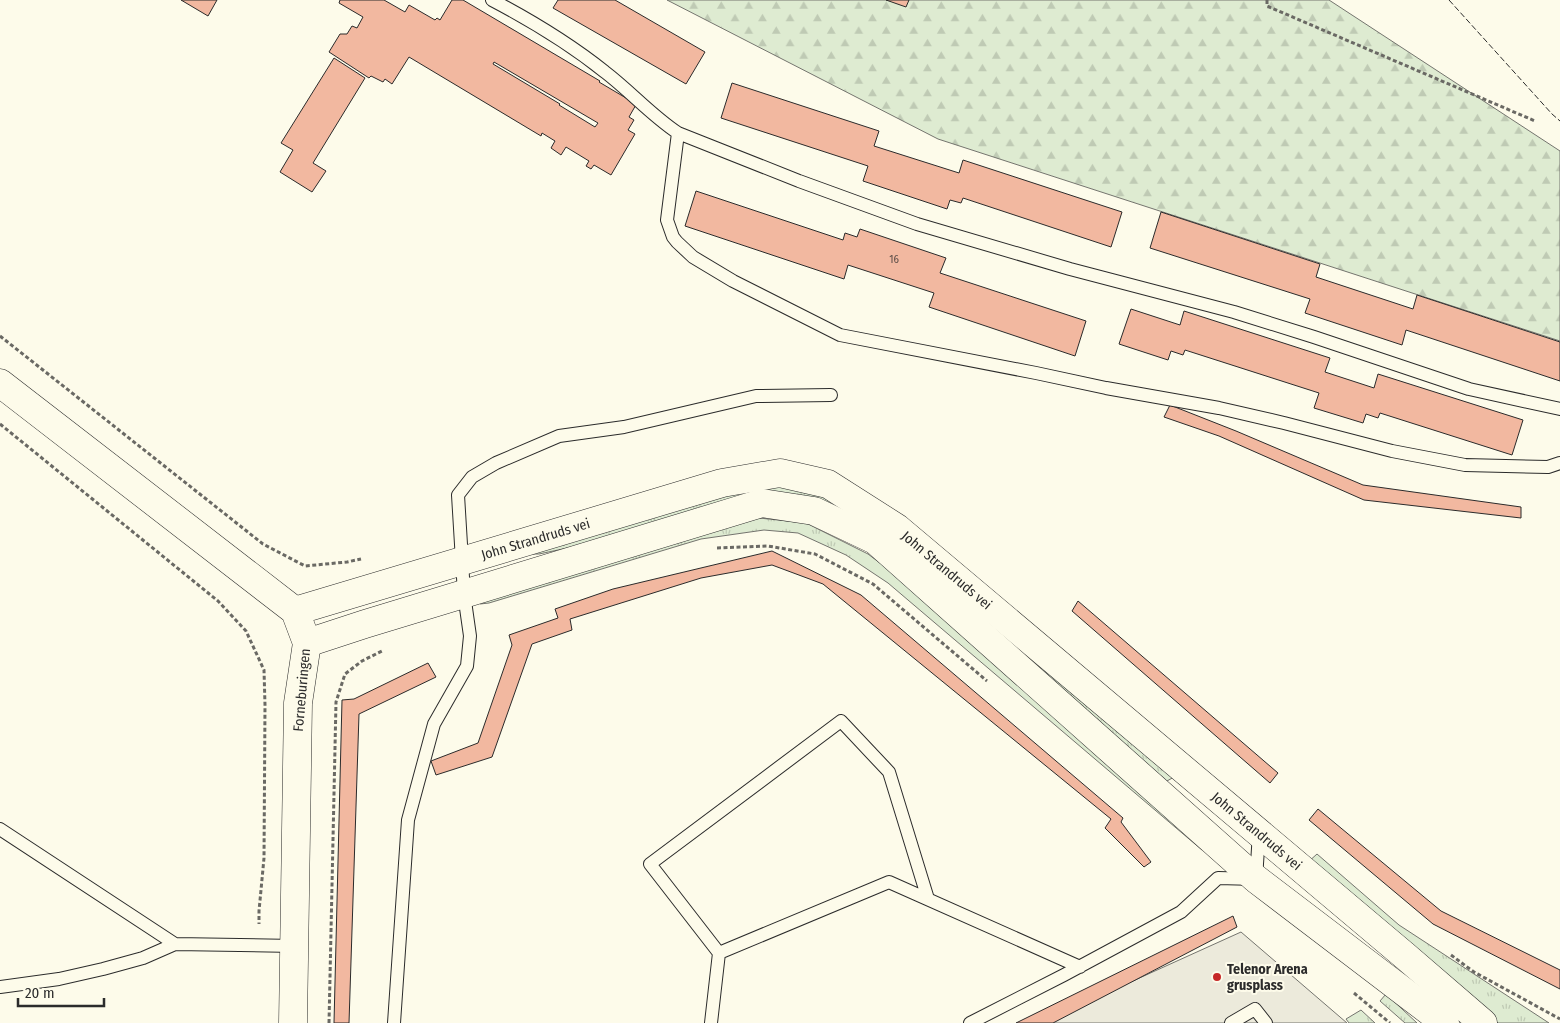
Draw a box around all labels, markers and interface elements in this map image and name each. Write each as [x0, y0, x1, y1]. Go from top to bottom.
house number: 16 [889, 253, 899, 266]
street label: John Strandruds vei [479, 515, 592, 563]
street label: John Strandruds vei [898, 527, 996, 613]
street label: Forneburingen [290, 648, 314, 732]
street label: John Strandruds vei [1208, 788, 1305, 874]
place label: Telenor Arena grusplass [1227, 961, 1308, 994]
marker: Telenor Arena grusplass [1211, 971, 1223, 983]
scale bar [18, 976, 104, 1008]
text: 20 m [25, 984, 55, 1002]

